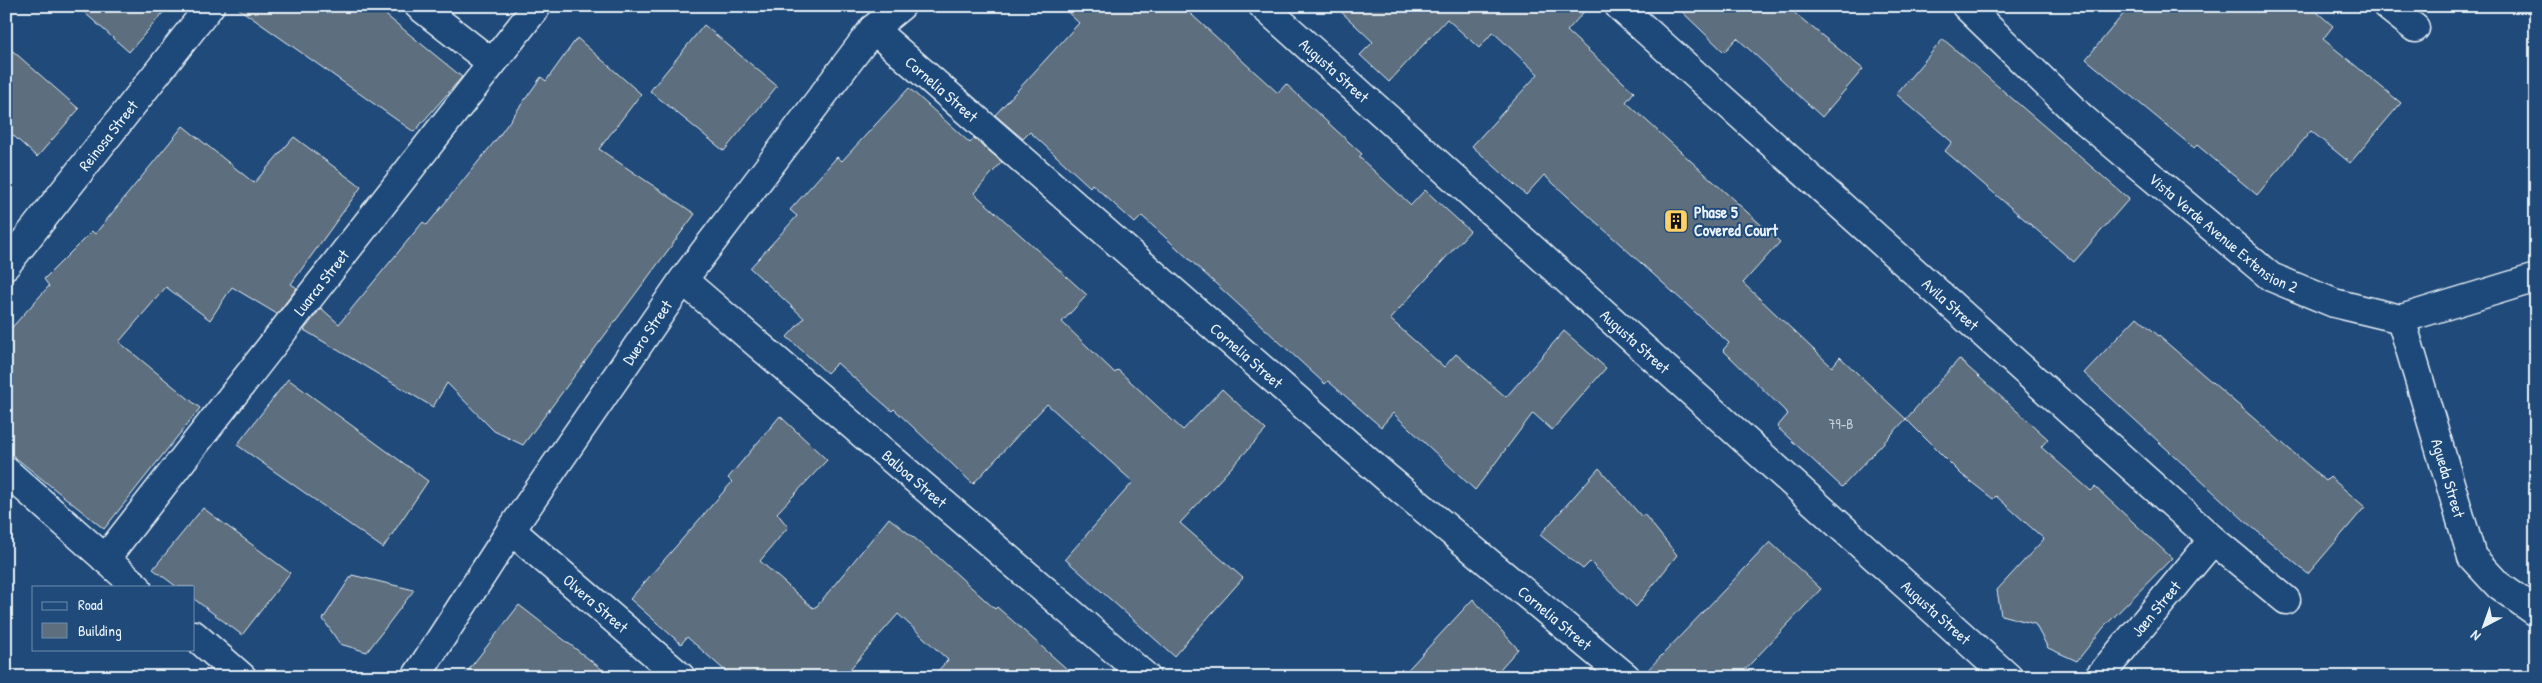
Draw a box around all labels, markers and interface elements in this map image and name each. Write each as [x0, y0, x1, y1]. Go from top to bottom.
street label: Augusta Street [1295, 33, 1374, 108]
street label: Cornelia Street [900, 51, 983, 127]
street label: Reinosa Street [73, 95, 143, 175]
street label: Vista Verde Avenue Extension 2 [2144, 168, 2302, 298]
place label: Phase 5 Covered Court [1694, 201, 1778, 241]
building icon: Phase 5 Covered Court [1663, 208, 1689, 234]
street label: Luarca Street [288, 244, 354, 320]
street label: Avila Street [1918, 273, 1984, 336]
street label: Duero Street [617, 295, 677, 369]
street label: Augusta Street [1596, 304, 1675, 379]
street label: Cornelia Street [1205, 317, 1288, 394]
house number: 79-B [1829, 414, 1853, 433]
street label: Agueda Street [2426, 436, 2471, 521]
street label: Balboa Street [877, 444, 952, 513]
street label: Olvera Street [558, 569, 633, 638]
street label: Augusta Street [1897, 575, 1976, 650]
street label: Jaen Street [2126, 576, 2186, 641]
street label: Cornelia Street [1513, 581, 1597, 655]
legend [32, 586, 195, 650]
text: Road [78, 594, 103, 615]
north arrow [2460, 600, 2510, 650]
text: Building [78, 620, 122, 641]
text: N [2466, 626, 2484, 646]

